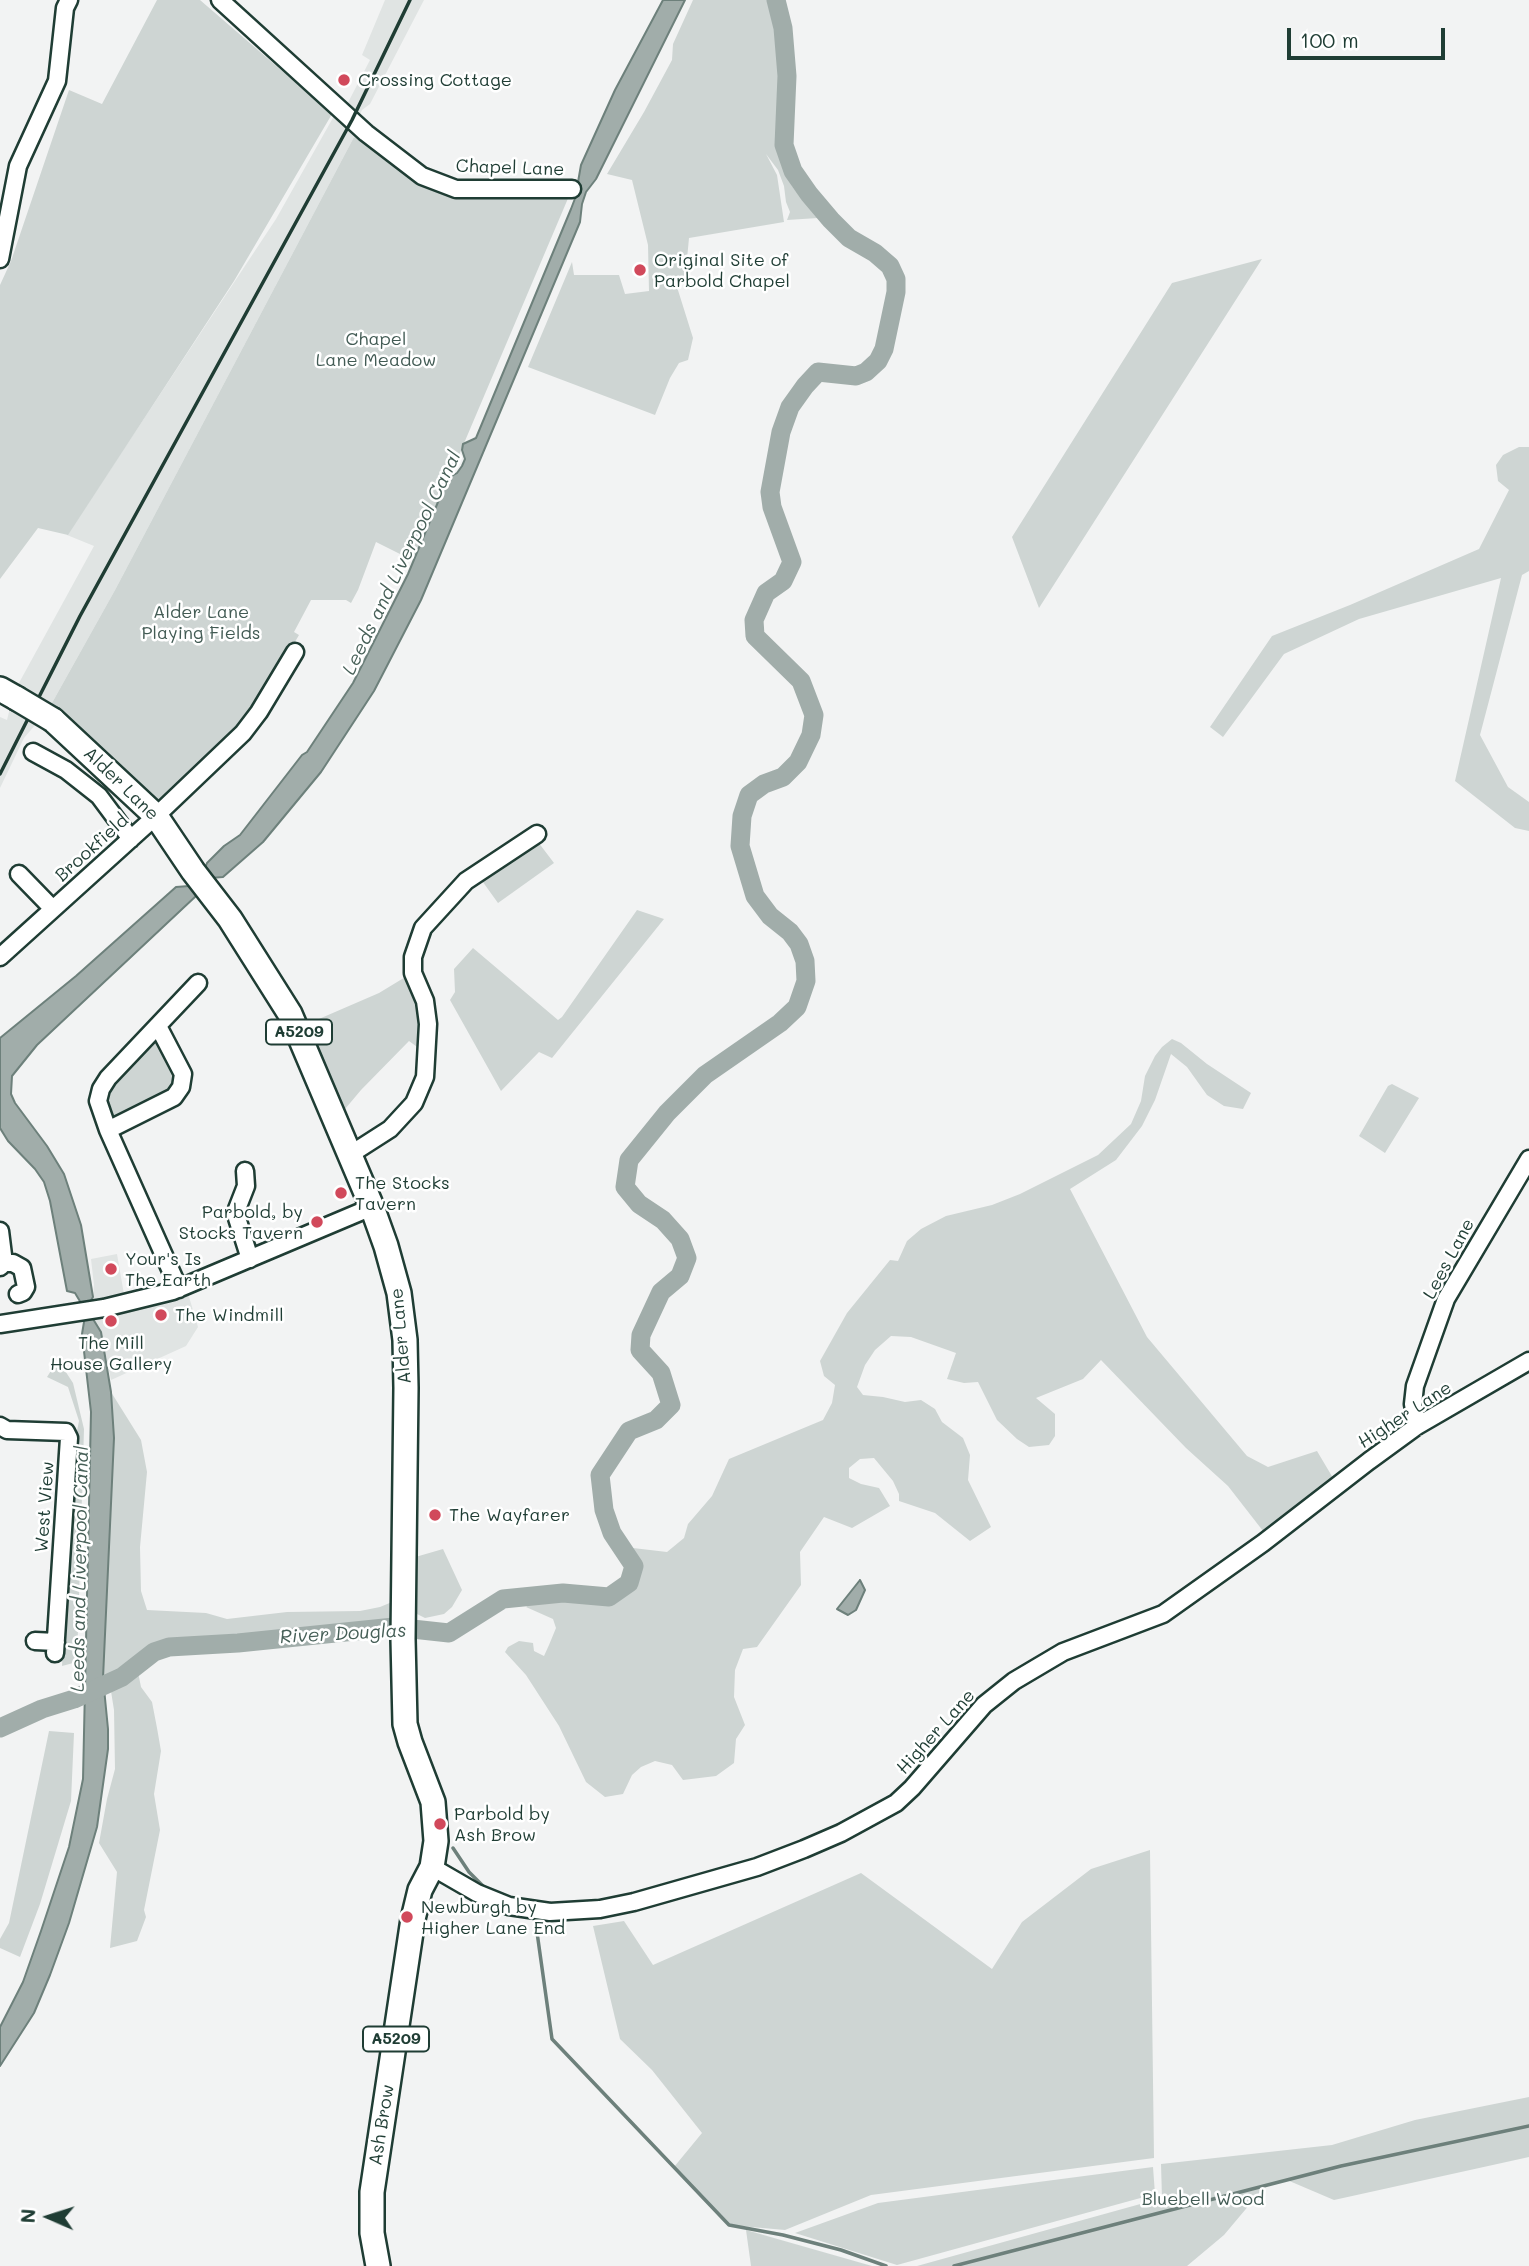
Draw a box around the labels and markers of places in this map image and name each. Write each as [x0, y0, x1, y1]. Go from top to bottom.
place label: Crossing Cottage [358, 69, 512, 91]
marker: Crossing Cottage [336, 72, 352, 88]
place label: Original Site of Parbold Chapel [654, 249, 790, 292]
marker: Original Site of Parbold Chapel [632, 262, 648, 278]
place label: The Stocks Tavern [355, 1172, 450, 1214]
marker: The Stocks Tavern [333, 1185, 349, 1201]
place label: Parbold, by Stocks Tavern [179, 1201, 303, 1244]
marker: Parbold, by Stocks Tavern [309, 1214, 325, 1230]
place label: Your's Is The Earth [125, 1248, 211, 1290]
marker: Your's Is The Earth [103, 1261, 119, 1277]
place label: The Windmill [175, 1304, 284, 1326]
marker: The Windmill [153, 1307, 169, 1323]
marker: The Mill House Gallery [103, 1313, 119, 1329]
place label: The Mill House Gallery [50, 1332, 172, 1374]
place label: The Wayfarer [449, 1504, 570, 1526]
marker: The Wayfarer [427, 1507, 443, 1523]
place label: Parbold by Ash Brow [454, 1803, 550, 1846]
marker: Parbold by Ash Brow [432, 1816, 448, 1832]
place label: Newburgh by Higher Lane End [421, 1896, 565, 1938]
marker: Newburgh by Higher Lane End [399, 1909, 415, 1925]

